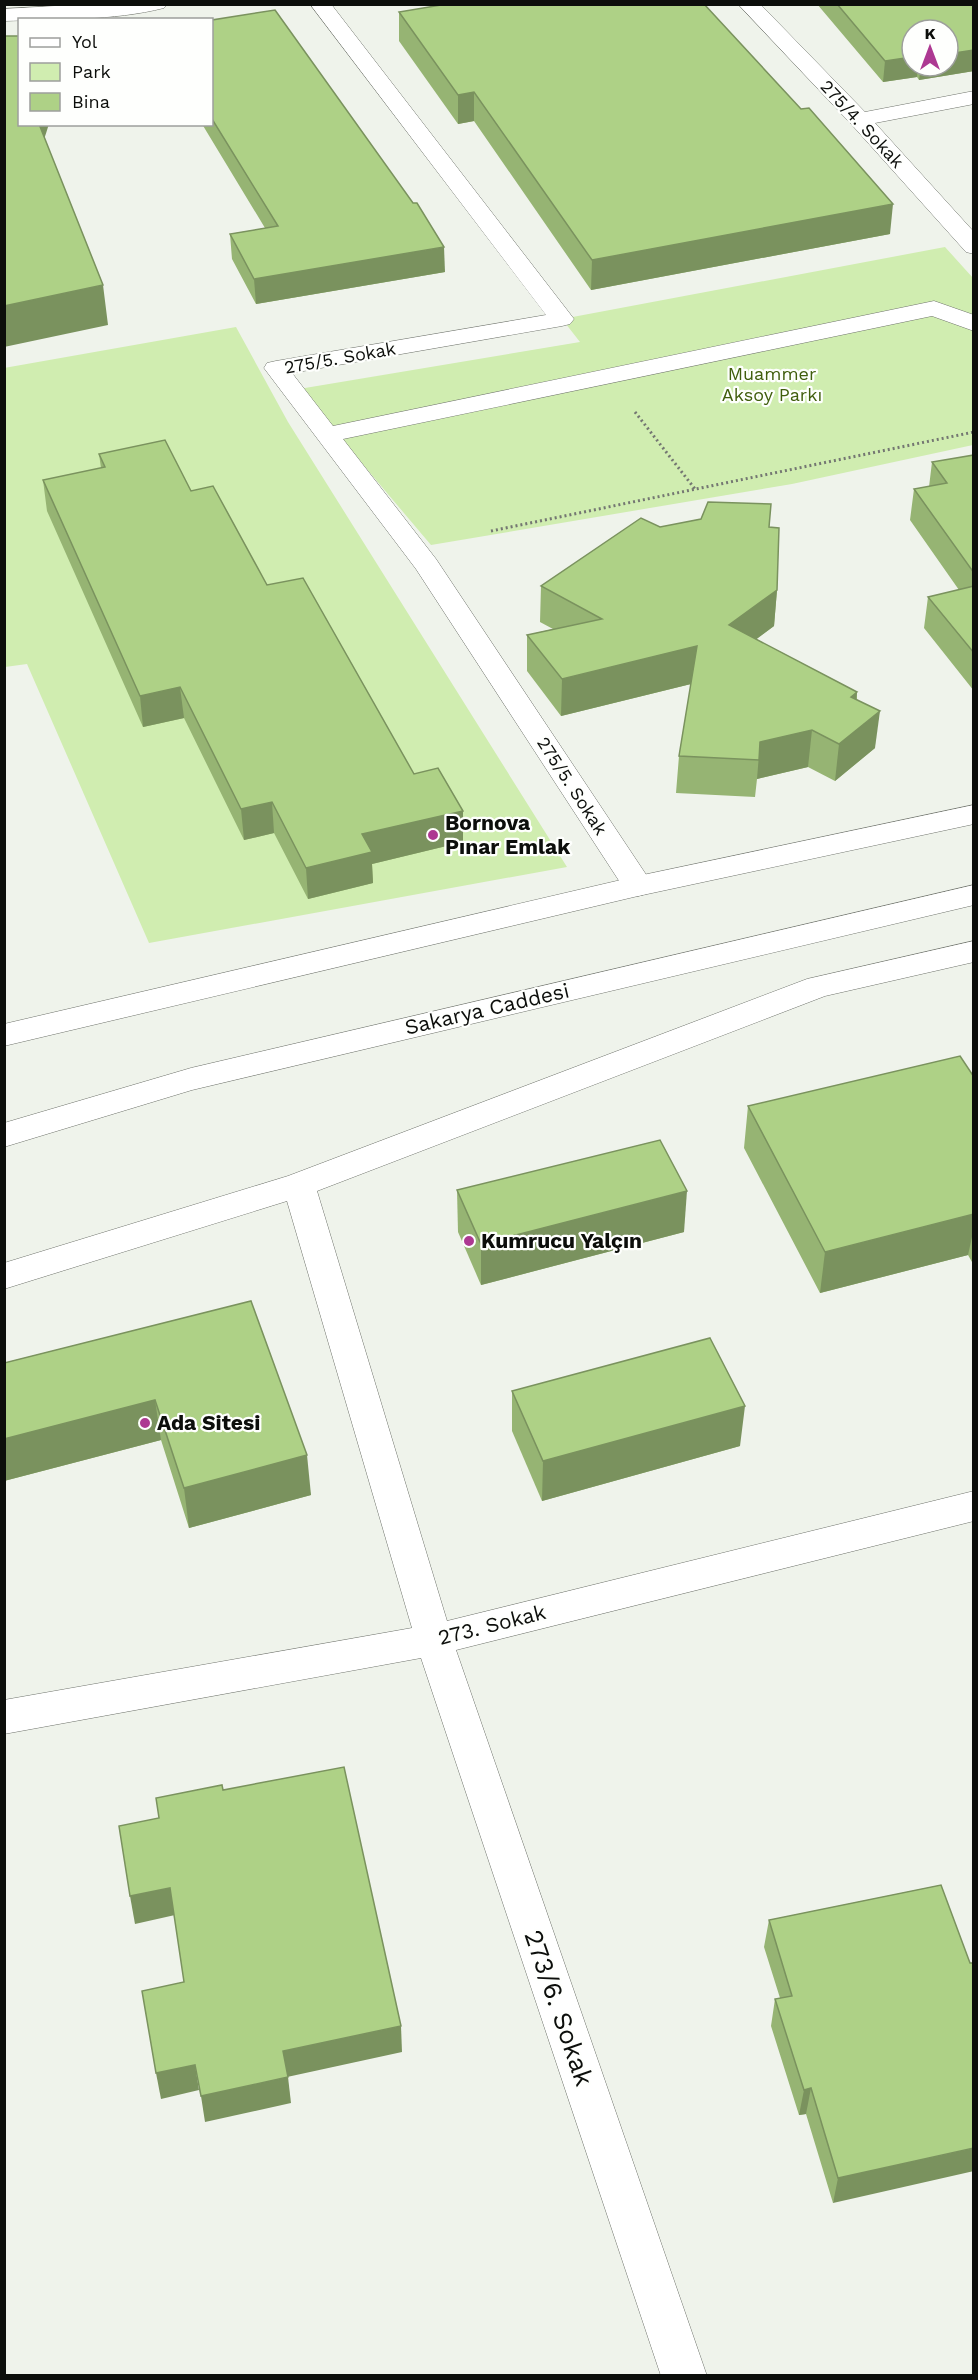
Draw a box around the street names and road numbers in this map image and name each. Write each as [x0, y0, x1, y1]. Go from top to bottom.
street label: 275/4. Sokak [816, 75, 908, 172]
street label: 275/5. Sokak [283, 337, 397, 378]
street label: 275/5. Sokak [533, 733, 612, 839]
street label: Sakarya Caddesi [402, 977, 571, 1040]
street label: 273. Sokak [435, 1599, 548, 1650]
street label: 273/6. Sokak [518, 1926, 600, 2090]

